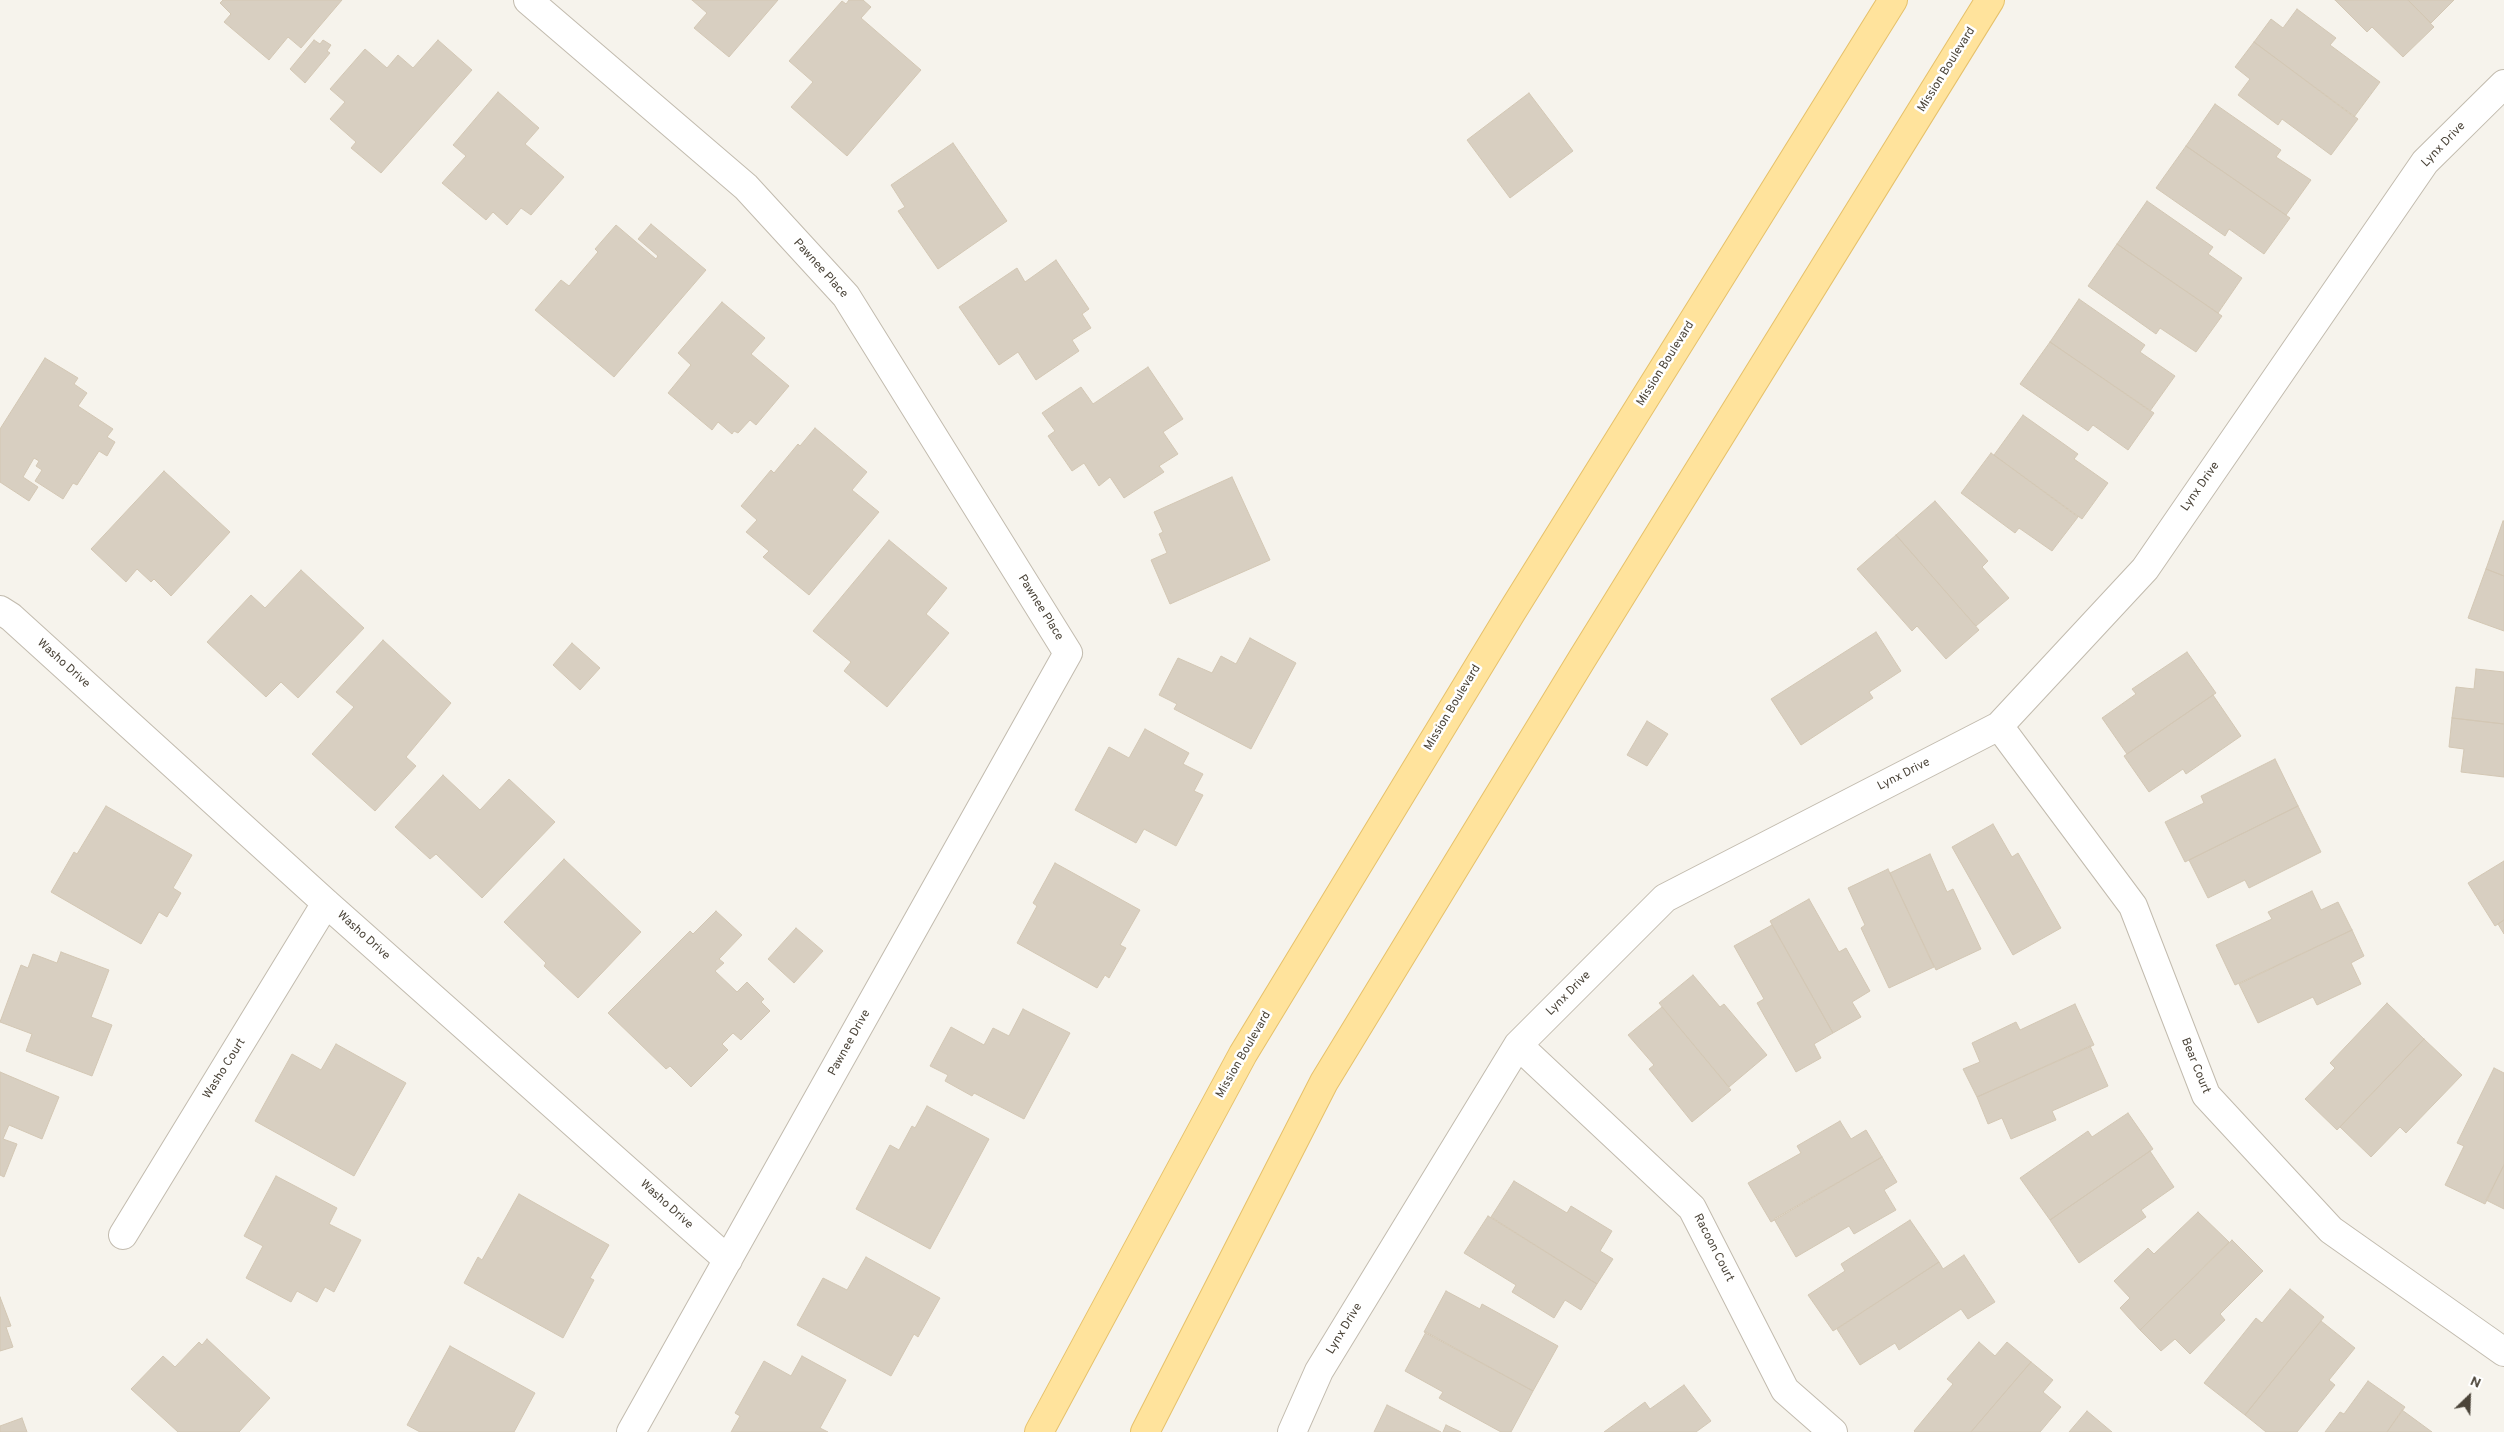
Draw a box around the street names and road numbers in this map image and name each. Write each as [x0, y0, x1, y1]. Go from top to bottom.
street label: Mission Boulevard [1915, 25, 1979, 115]
street label: Lynx Drive [2419, 119, 2469, 171]
street label: Pawnee Place [790, 236, 850, 302]
street label: Mission Boulevard [1634, 319, 1698, 409]
street label: Lynx Drive [2179, 459, 2223, 515]
street label: Pawnee Place [1014, 572, 1066, 644]
street label: Washo Drive [33, 636, 93, 692]
street label: Mission Boulevard [1422, 663, 1484, 753]
street label: Lynx Drive [1875, 756, 1933, 794]
street label: Washo Drive [333, 908, 393, 964]
street label: Lynx Drive [1544, 969, 1594, 1019]
street label: Pawnee Drive [826, 1007, 874, 1079]
street label: Mission Boulevard [1213, 1009, 1275, 1101]
street label: Washo Court [201, 1036, 249, 1102]
street label: Bear Court [2177, 1036, 2213, 1096]
street label: Washo Drive [636, 1177, 696, 1233]
street label: Racoon Court [1690, 1212, 1736, 1284]
street label: Lynx Drive [1324, 1301, 1366, 1357]

